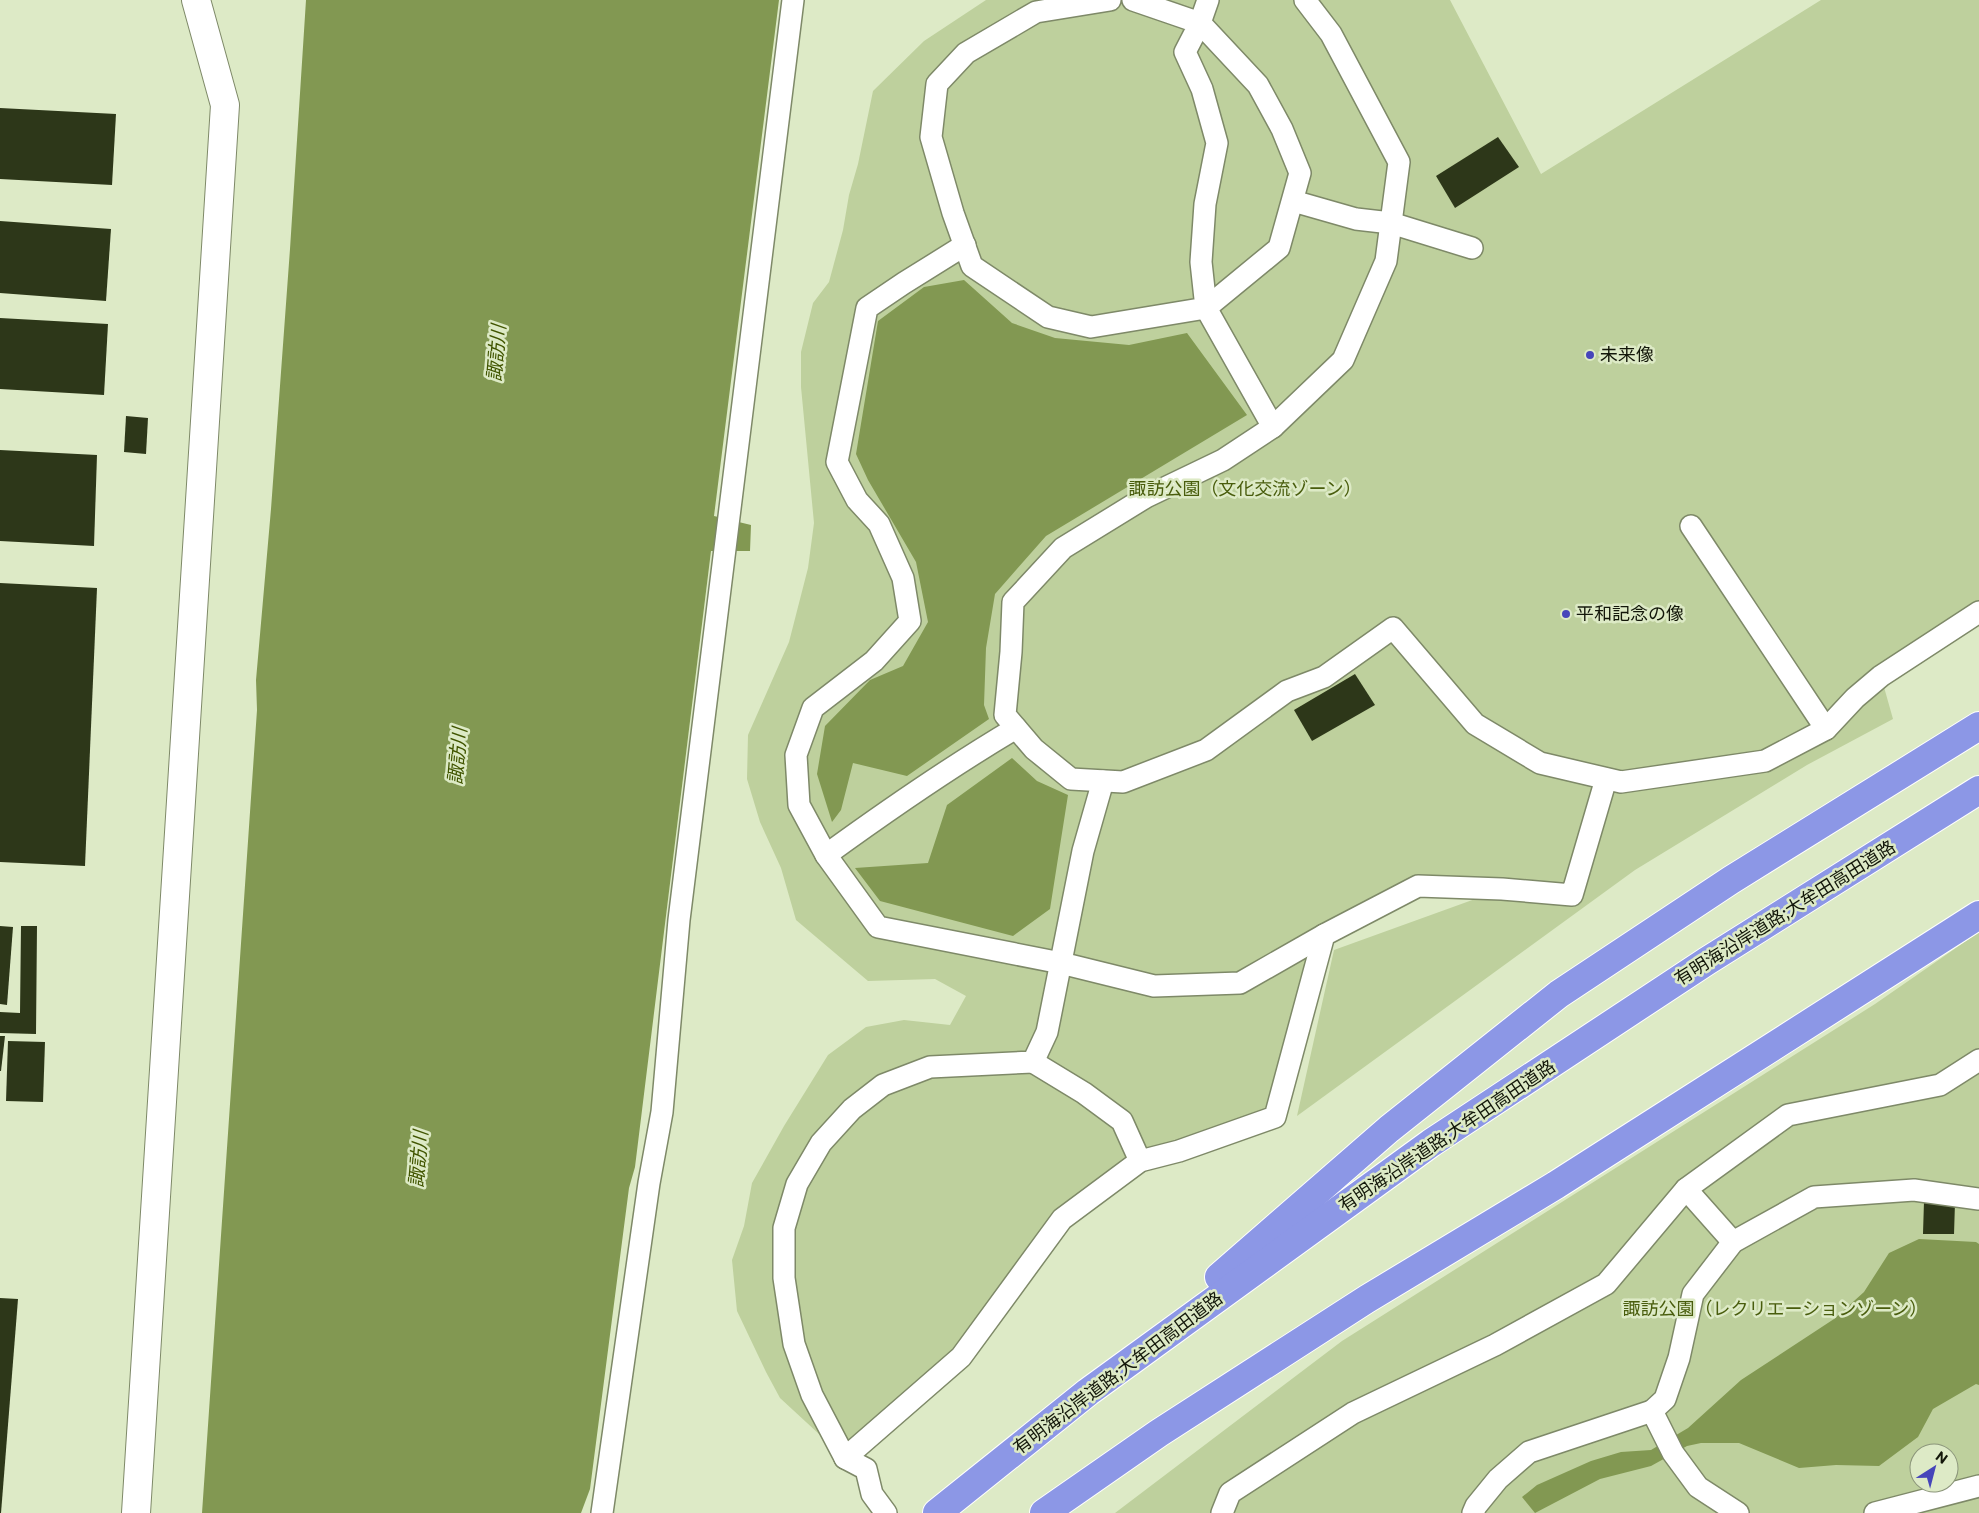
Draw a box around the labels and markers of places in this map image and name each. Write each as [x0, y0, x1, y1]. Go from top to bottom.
place label: 未来像 [1600, 343, 1654, 365]
marker: 未来像 [1584, 349, 1596, 361]
place label: 平和記念の像 [1576, 602, 1684, 624]
marker: 平和記念の像 [1560, 608, 1572, 620]

